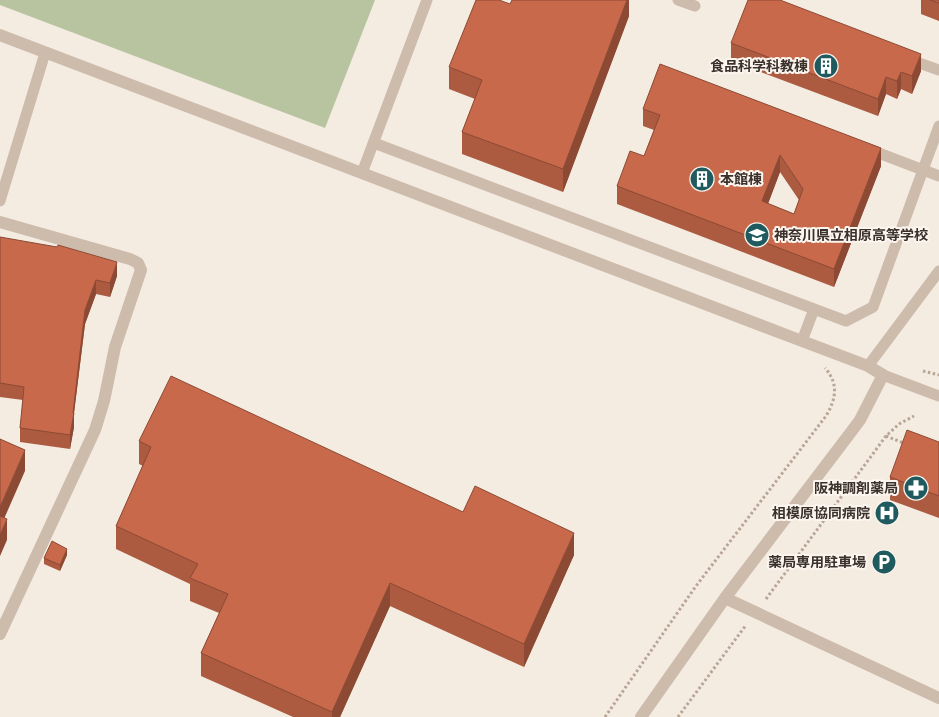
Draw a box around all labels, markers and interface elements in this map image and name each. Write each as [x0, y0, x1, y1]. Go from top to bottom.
building icon: 食品科学科教棟 [813, 53, 839, 79]
place label: 食品科学科教棟 [710, 58, 808, 75]
building icon: 本館棟 [689, 166, 715, 192]
place label: 本館棟 [720, 171, 762, 188]
school or university icon: 神奈川県立相原高等学校 [744, 222, 770, 248]
place label: 神奈川県立相原高等学校 [774, 227, 928, 244]
pharmacy icon: 阪神調剤薬局 [903, 475, 929, 501]
place label: 阪神調剤薬局 [814, 480, 898, 497]
hospital icon: 相模原協同病院 [874, 500, 900, 526]
place label: 相模原協同病院 [772, 505, 870, 522]
parking icon: 薬局専用駐車場 [871, 549, 897, 575]
place label: 薬局専用駐車場 [768, 554, 866, 571]

